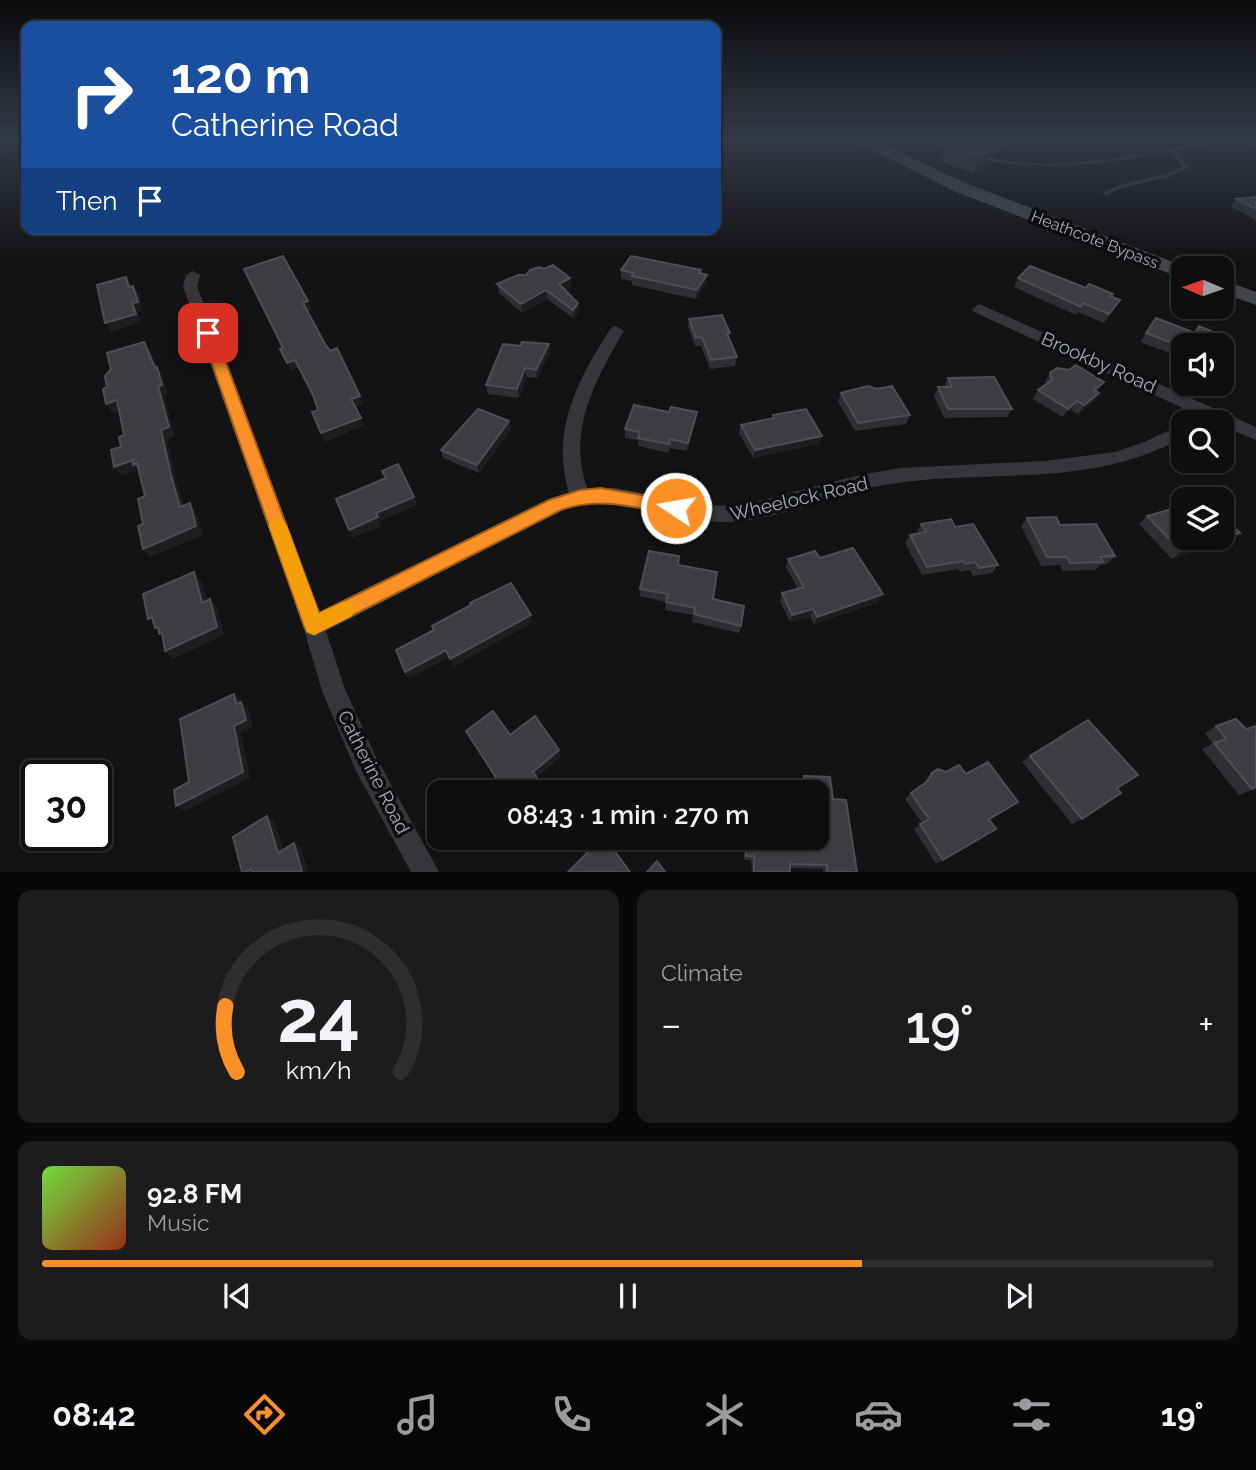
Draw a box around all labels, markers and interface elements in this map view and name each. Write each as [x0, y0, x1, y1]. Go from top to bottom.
text: 120 m [171, 47, 310, 104]
icon: right [56, 49, 147, 140]
text: Catherine Road [171, 106, 399, 143]
icon: arrive [131, 182, 169, 220]
text: Then [56, 186, 117, 216]
street label: Heathcote Bypass [1029, 207, 1161, 273]
north arrow [1171, 256, 1234, 318]
map controls [1171, 256, 1234, 550]
pin [178, 303, 238, 363]
icon: arrive [189, 314, 227, 352]
street label: Brookby Road [1038, 327, 1160, 397]
button: sound [1171, 333, 1234, 396]
button: search [1171, 410, 1234, 473]
position arrow [639, 471, 713, 545]
street label: Wheelock Road [728, 471, 870, 525]
button: layers [1171, 487, 1234, 550]
street label: Catherine Road [333, 707, 415, 837]
speed limit sign: 30 [21, 760, 112, 851]
text: 08:43 · 1 min · 270 m [507, 800, 749, 830]
text: Climate [661, 959, 743, 986]
text: 24 [277, 975, 360, 1060]
text: 19° [906, 994, 974, 1055]
text: − [661, 1002, 681, 1047]
text: + [1198, 1002, 1214, 1047]
text: km/h [286, 1055, 351, 1085]
text: 92.8 FM [147, 1179, 242, 1209]
text: Music [147, 1209, 210, 1236]
icon: previous [218, 1277, 256, 1315]
icon: pause [609, 1277, 647, 1315]
icon: next [1000, 1277, 1038, 1315]
icon: directions [240, 1390, 289, 1439]
icon: music [393, 1390, 442, 1439]
icon: phone [547, 1390, 596, 1439]
icon: climate [700, 1390, 749, 1439]
icon: car [854, 1390, 903, 1439]
icon: filters [1007, 1390, 1056, 1439]
text: 08:42 [52, 1396, 135, 1433]
text: 19° [1161, 1396, 1204, 1433]

